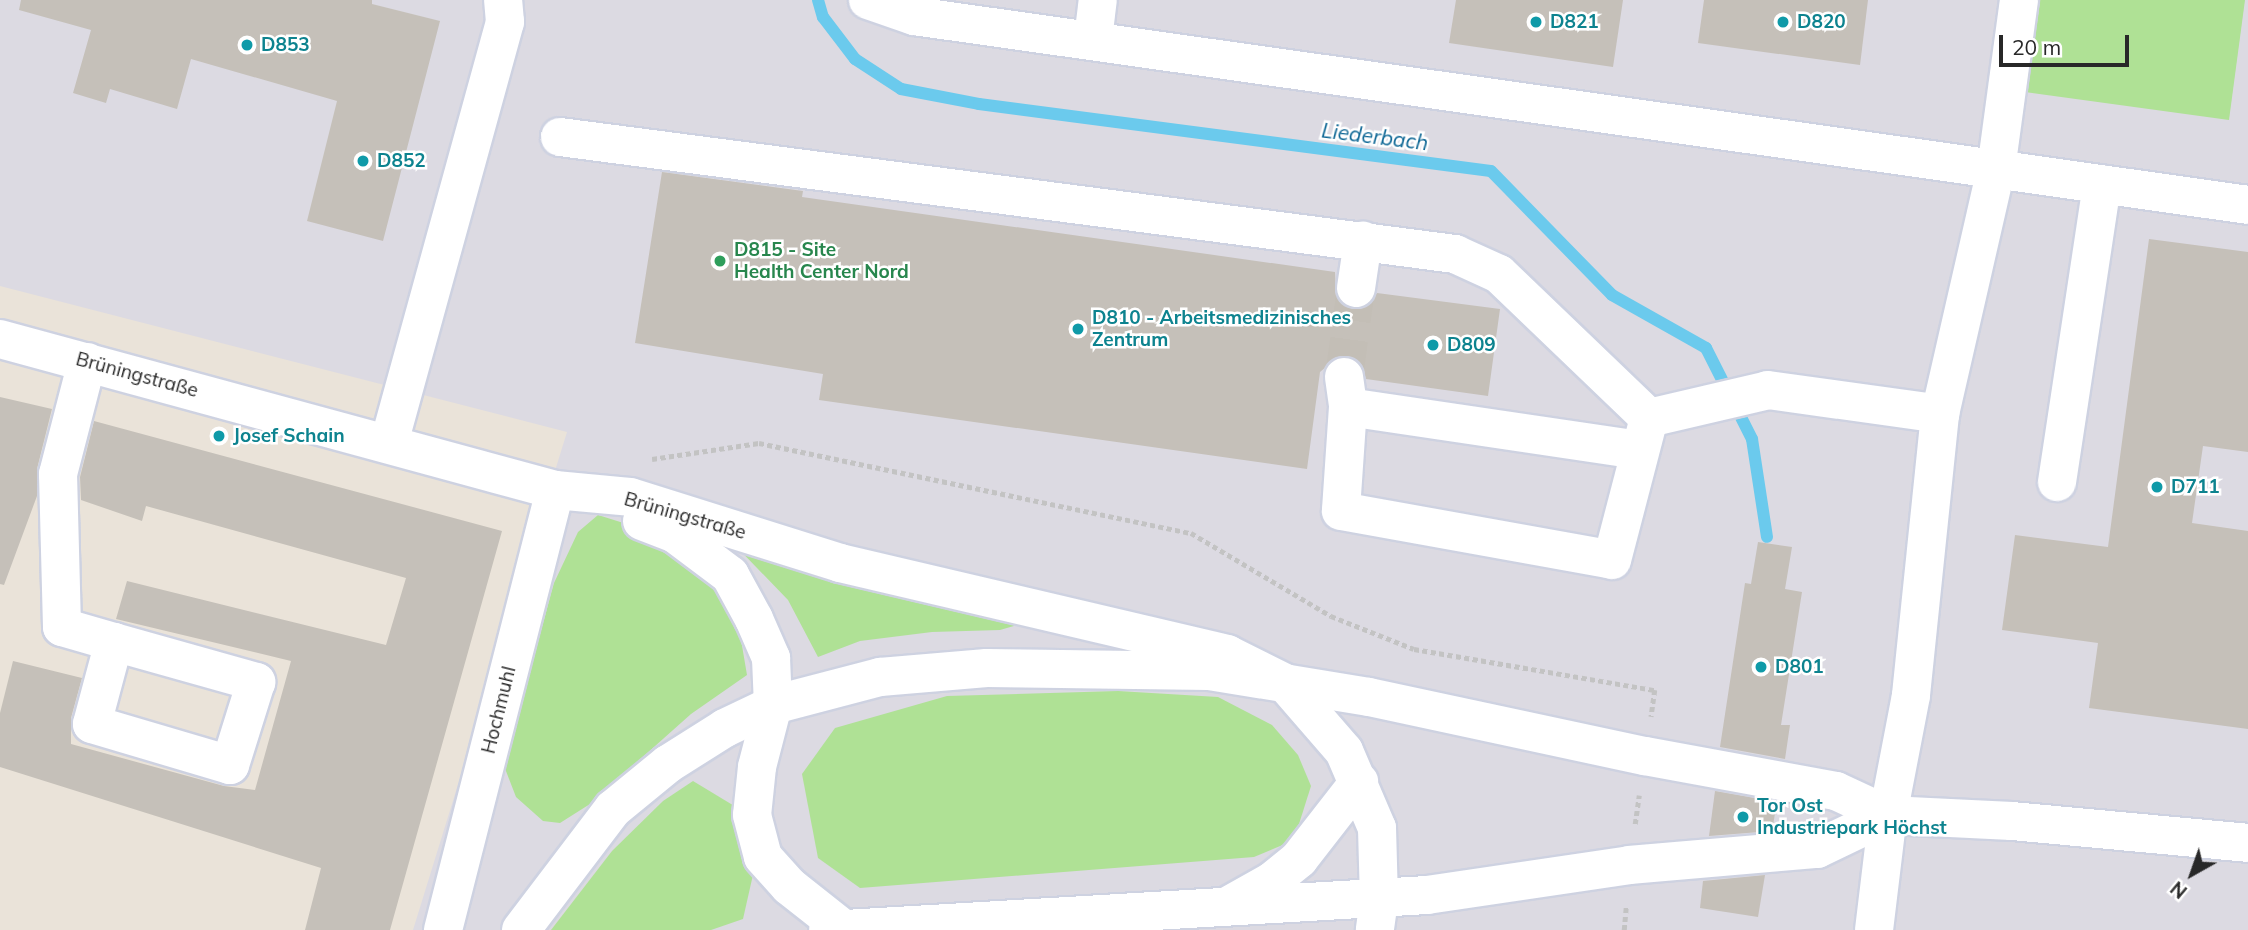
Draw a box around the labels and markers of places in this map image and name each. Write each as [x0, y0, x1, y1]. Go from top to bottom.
place label: D821 [1550, 11, 1599, 33]
place label: D820 [1797, 11, 1846, 33]
marker: D821 [1528, 14, 1544, 30]
marker: D820 [1775, 14, 1791, 30]
place label: D853 [261, 34, 310, 56]
marker: D853 [239, 37, 255, 53]
place label: D852 [377, 150, 426, 172]
marker: D852 [355, 153, 371, 169]
place label: D815 - Site Health Center Nord [734, 239, 909, 283]
marker: D815 - Site Health Center Nord [712, 253, 728, 269]
place label: D810 - Arbeitsmedizinisches Zentrum [1092, 307, 1351, 351]
marker: D810 - Arbeitsmedizinisches Zentrum [1070, 321, 1086, 337]
place label: D809 [1447, 334, 1496, 356]
marker: D809 [1425, 337, 1441, 353]
place label: Josef Schain [233, 425, 345, 447]
marker: Josef Schain [211, 428, 227, 444]
place label: D711 [2171, 476, 2220, 498]
marker: D711 [2149, 479, 2165, 495]
place label: D801 [1775, 656, 1824, 678]
marker: D801 [1753, 659, 1769, 675]
place label: Tor Ost Industriepark Höchst [1757, 795, 1947, 839]
marker: Tor Ost Industriepark Höchst [1735, 809, 1751, 825]

